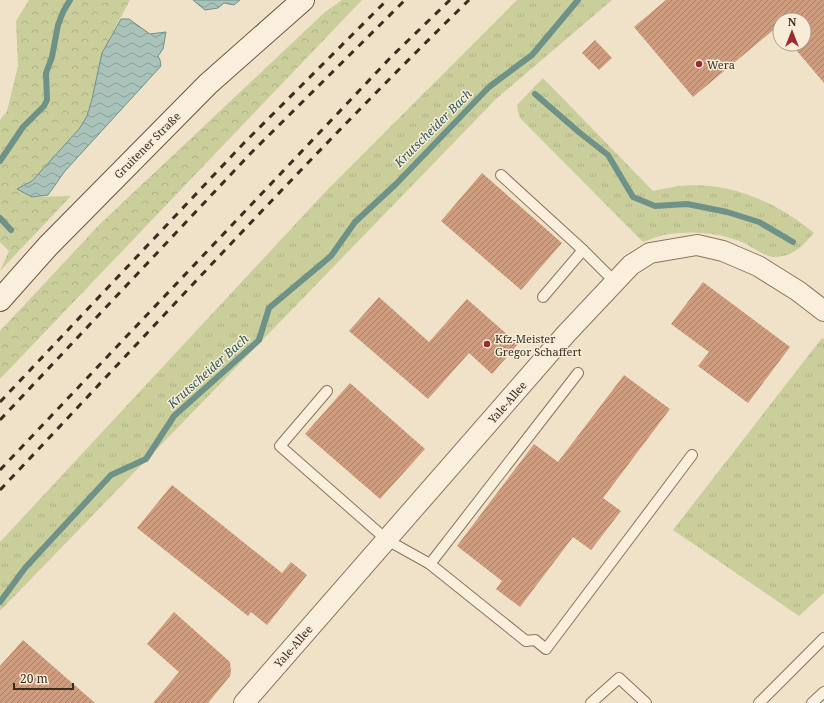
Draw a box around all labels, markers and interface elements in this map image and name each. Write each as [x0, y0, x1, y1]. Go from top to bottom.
north arrow [772, 12, 812, 52]
text: N [788, 14, 797, 29]
place label: Wera [707, 57, 735, 72]
marker: Wera [694, 59, 704, 69]
water label: Krutscheider Bach [390, 85, 476, 171]
street label: Gruitener Straße [110, 108, 184, 182]
water label: Krutscheider Bach [163, 330, 252, 413]
place label: Kfz-Meister Gregor Schaffert [495, 331, 582, 359]
marker: Kfz-Meister Gregor Schaffert [482, 339, 492, 349]
street label: Yale-Allee [484, 378, 530, 427]
street label: Yale-Allee [270, 622, 316, 671]
scale bar [14, 665, 73, 691]
text: 20 m [20, 670, 48, 687]

